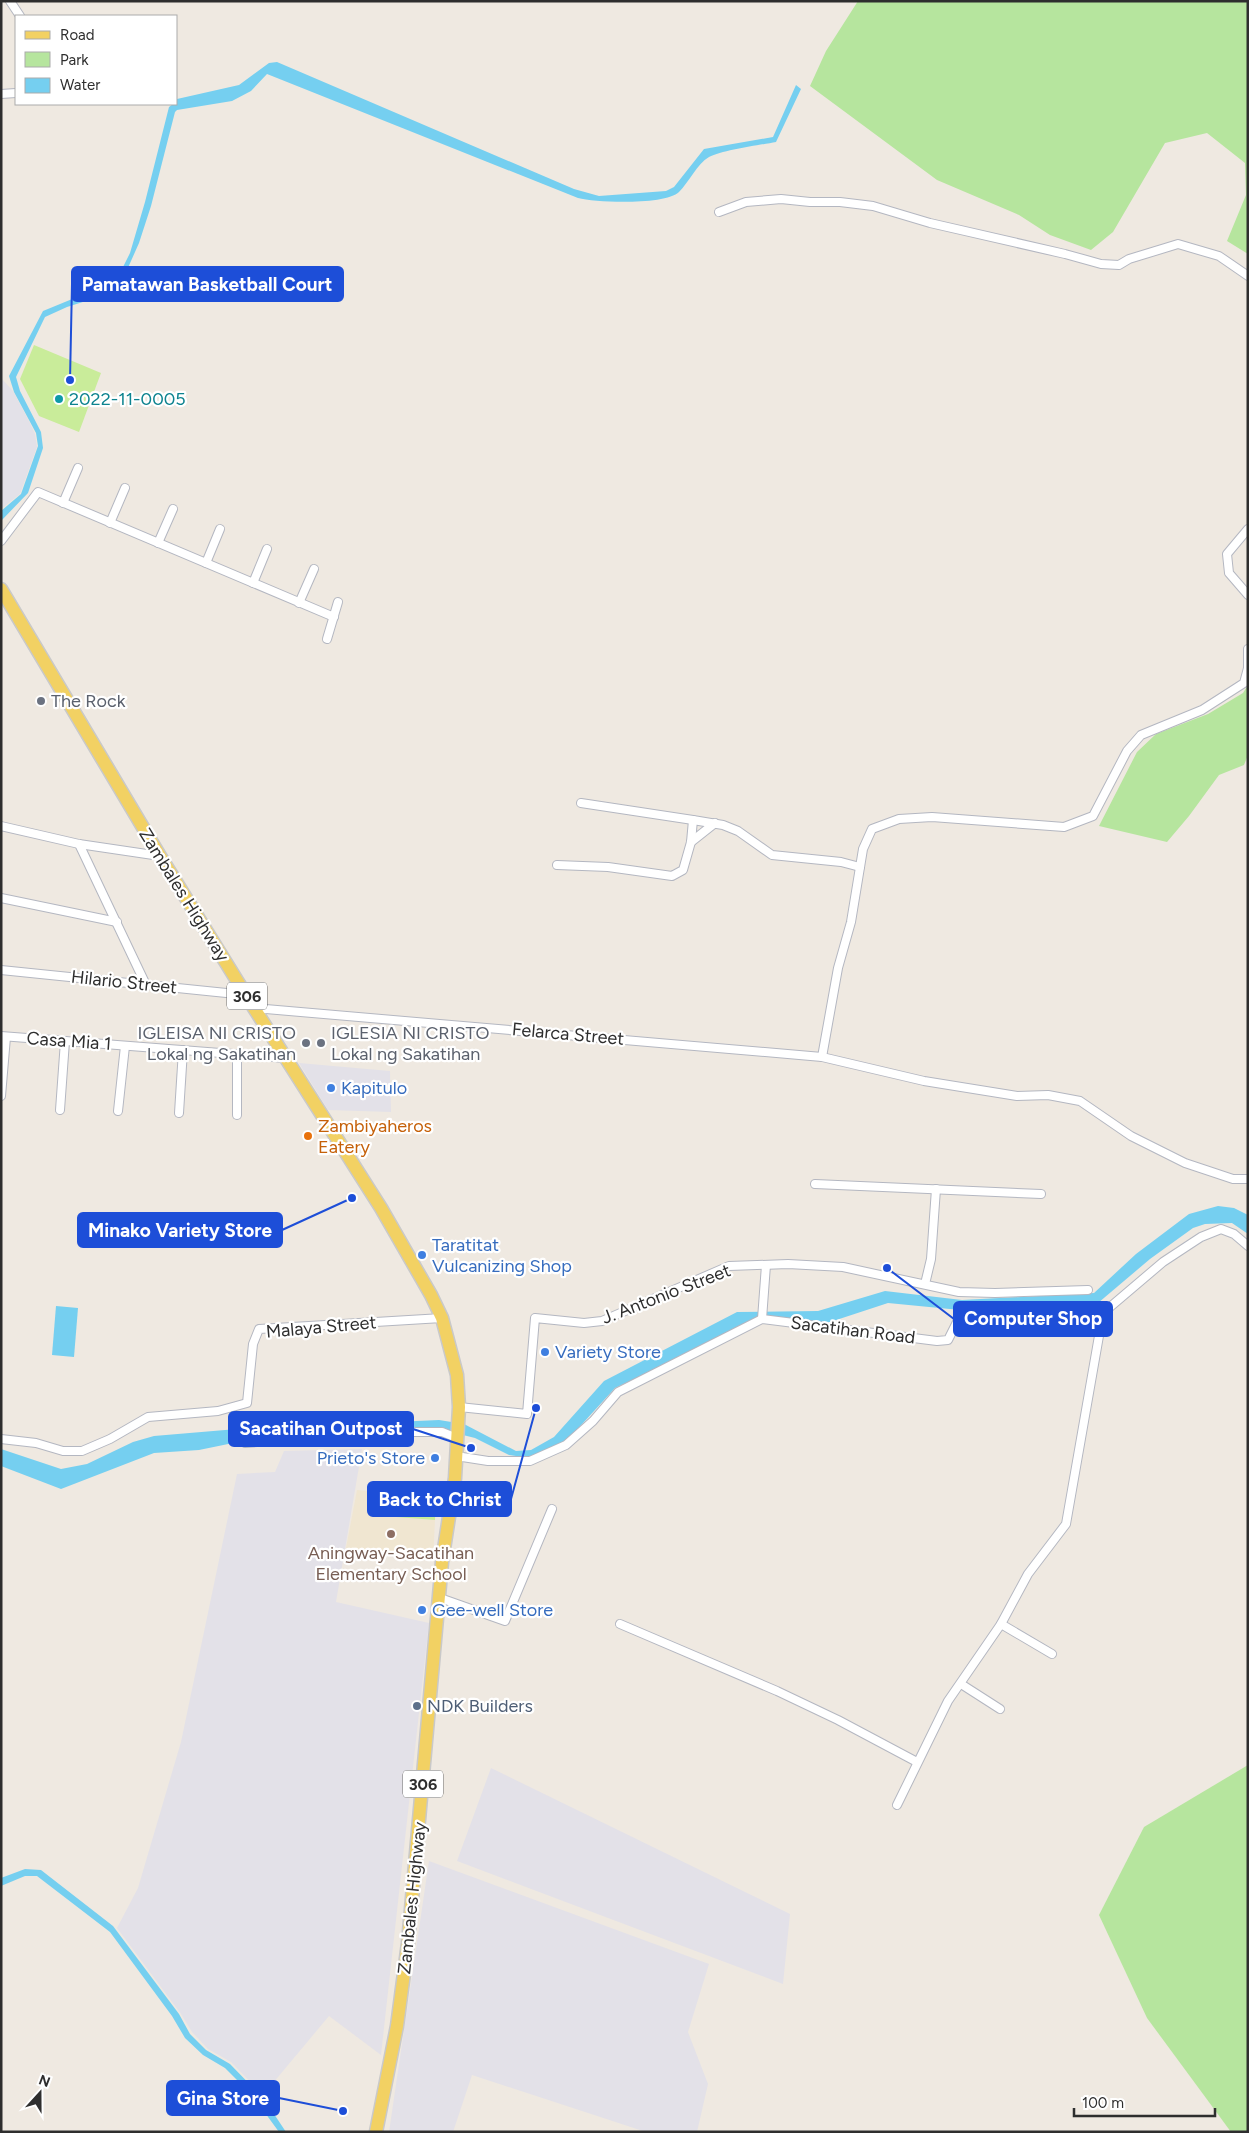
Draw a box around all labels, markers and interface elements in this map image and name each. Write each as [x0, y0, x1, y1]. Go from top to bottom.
legend [15, 15, 178, 105]
text: Road [60, 26, 95, 44]
text: Park [60, 51, 89, 69]
text: Water [60, 76, 100, 94]
callout: Pamatawan Basketball Court [72, 267, 343, 301]
text: Pamatawan Basketball Court [82, 273, 333, 296]
place label: 2022-11-0005 [69, 388, 186, 410]
marker: 2022-11-0005 [53, 393, 65, 405]
place label: The Rock [51, 690, 126, 712]
marker: The Rock [35, 695, 47, 707]
street label: Zambales Highway [134, 824, 234, 966]
street label: Hilario Street [70, 965, 178, 999]
road number: 306 [227, 982, 267, 1009]
street label: Felarca Street [511, 1018, 625, 1050]
place label: IGLEISA NI CRISTO Lokal ng Sakatihan [138, 1022, 296, 1065]
place label: IGLESIA NI CRISTO Lokal ng Sakatihan [331, 1022, 490, 1065]
street label: Casa Mia 1 [26, 1027, 112, 1055]
marker: IGLEISA NI CRISTO Lokal ng Sakatihan [300, 1037, 312, 1049]
marker: IGLESIA NI CRISTO Lokal ng Sakatihan [315, 1037, 327, 1049]
place label: Kapitulo [341, 1077, 407, 1099]
marker: Kapitulo [325, 1082, 337, 1094]
place label: Zambiyaheros Eatery [318, 1115, 432, 1158]
marker: Zambiyaheros Eatery [302, 1130, 314, 1142]
callout: Minako Variety Store [78, 1213, 282, 1247]
text: Minako Variety Store [88, 1219, 273, 1242]
place label: Taratitat Vulcanizing Shop [432, 1234, 572, 1277]
marker: Taratitat Vulcanizing Shop [416, 1249, 428, 1261]
street label: J. Antonio Street [598, 1259, 734, 1329]
callout: Computer Shop [954, 1302, 1112, 1336]
text: Computer Shop [964, 1307, 1102, 1330]
street label: Malaya Street [265, 1311, 377, 1343]
street label: Sacatihan Road [789, 1311, 917, 1349]
place label: Variety Store [555, 1341, 661, 1363]
marker: Variety Store [539, 1346, 551, 1358]
callout: Sacatihan Outpost [229, 1412, 413, 1446]
text: Sacatihan Outpost [239, 1417, 403, 1440]
place label: Prieto's Store [317, 1447, 425, 1469]
marker: Prieto's Store [429, 1452, 441, 1464]
callout: Back to Christ [368, 1482, 511, 1516]
text: Back to Christ [378, 1488, 502, 1511]
marker: Aningway-Sacatihan Elementary School [385, 1528, 397, 1540]
place label: Aningway-Sacatihan Elementary School [308, 1542, 474, 1585]
place label: Gee-well Store [432, 1599, 553, 1621]
marker: Gee-well Store [416, 1604, 428, 1616]
place label: NDK Builders [427, 1695, 533, 1717]
marker: NDK Builders [411, 1700, 423, 1712]
road number: 306 [403, 1770, 443, 1798]
street label: Zambales Highway [393, 1820, 431, 1975]
north arrow [15, 2068, 65, 2118]
text: N [36, 2071, 53, 2091]
callout: Gina Store [167, 2081, 279, 2115]
scale bar [1074, 2086, 1215, 2118]
text: Gina Store [177, 2087, 270, 2110]
text: 100 m [1082, 2094, 1124, 2112]

